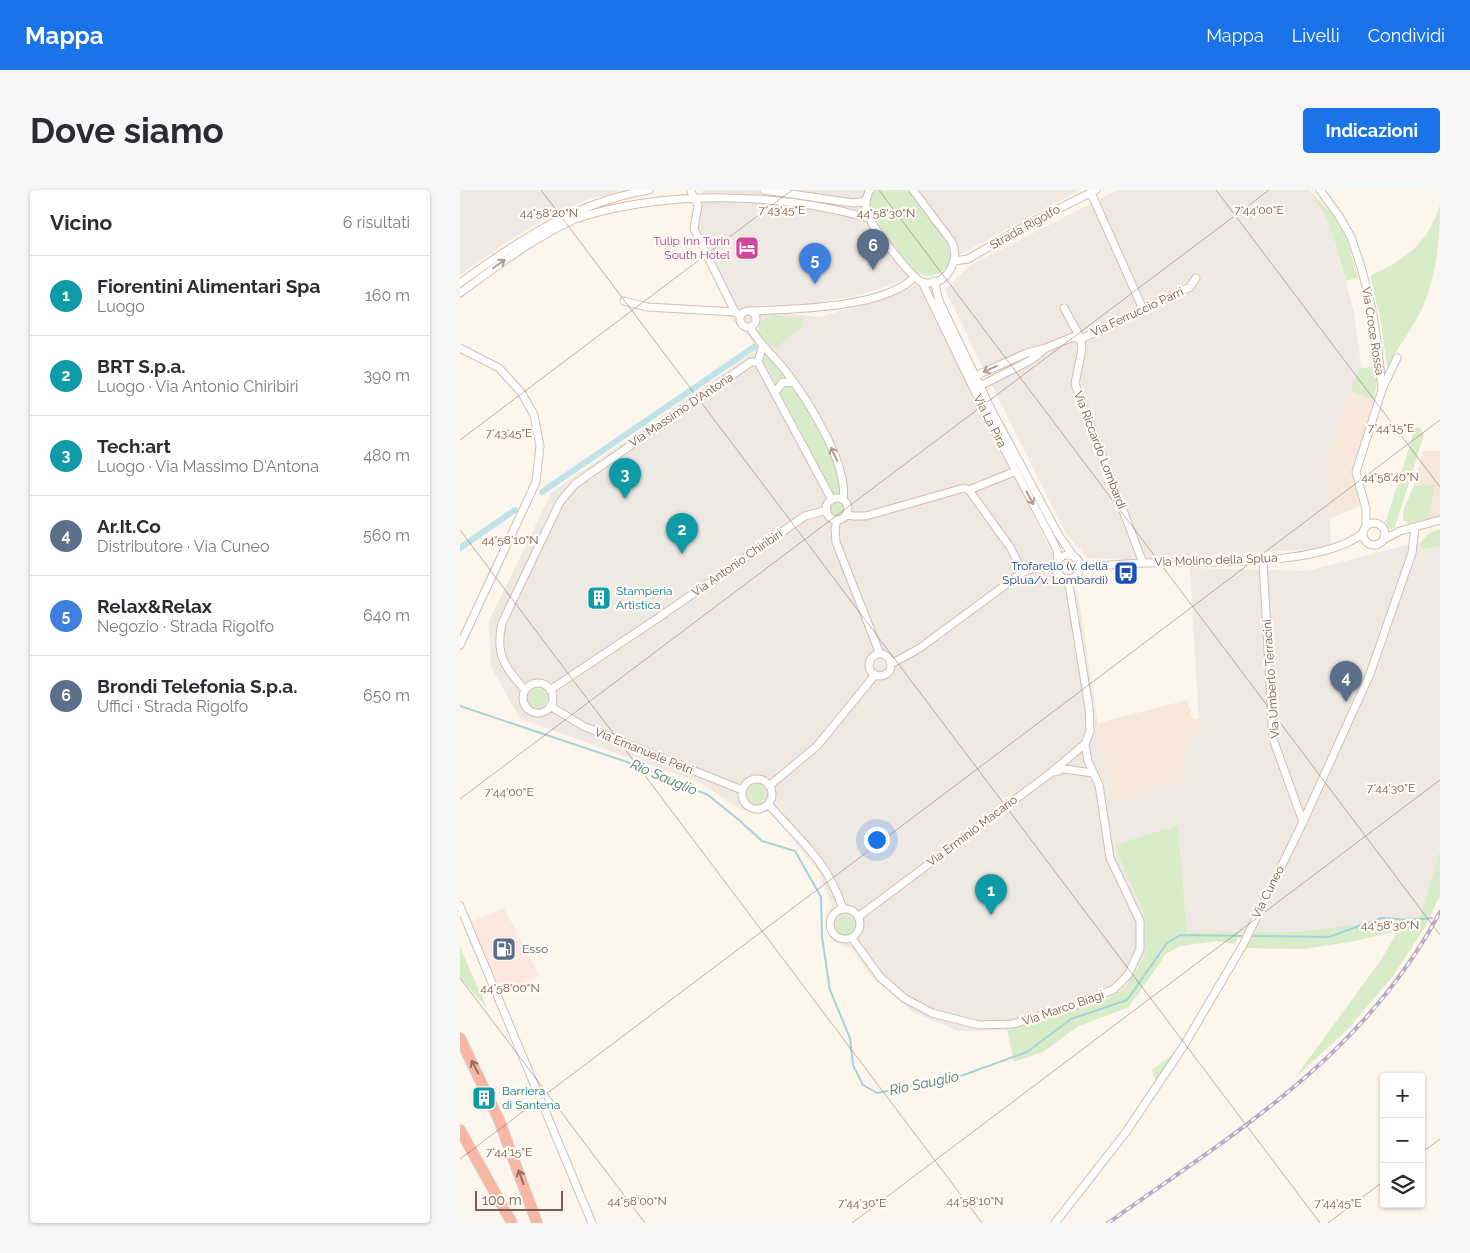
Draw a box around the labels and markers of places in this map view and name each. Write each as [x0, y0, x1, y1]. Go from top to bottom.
pin: 6 [857, 229, 889, 270]
place label: Tulip Inn Turin South Hotel [653, 234, 731, 262]
hotel icon: Tulip Inn Turin South Hotel [734, 235, 760, 261]
pin: 5 [799, 243, 831, 284]
pin: 3 [609, 458, 641, 499]
pin: 2 [666, 513, 698, 554]
place label: Trofarello (v. della Splua/v. Lombardi) [1002, 559, 1108, 587]
bus stop icon: Trofarello (v. della Splua/v. Lombardi) [1113, 560, 1139, 586]
place label: Stamperia Artistica [616, 584, 673, 612]
building icon: Stamperia Artistica [586, 585, 612, 611]
pin: 4 [1330, 661, 1362, 702]
pin: 1 [975, 874, 1007, 915]
fuel station icon: Esso [491, 936, 517, 962]
place label: Esso [522, 942, 548, 956]
place label: Barriera di Santena [502, 1084, 560, 1112]
building icon: Barriera di Santena [471, 1085, 497, 1111]

